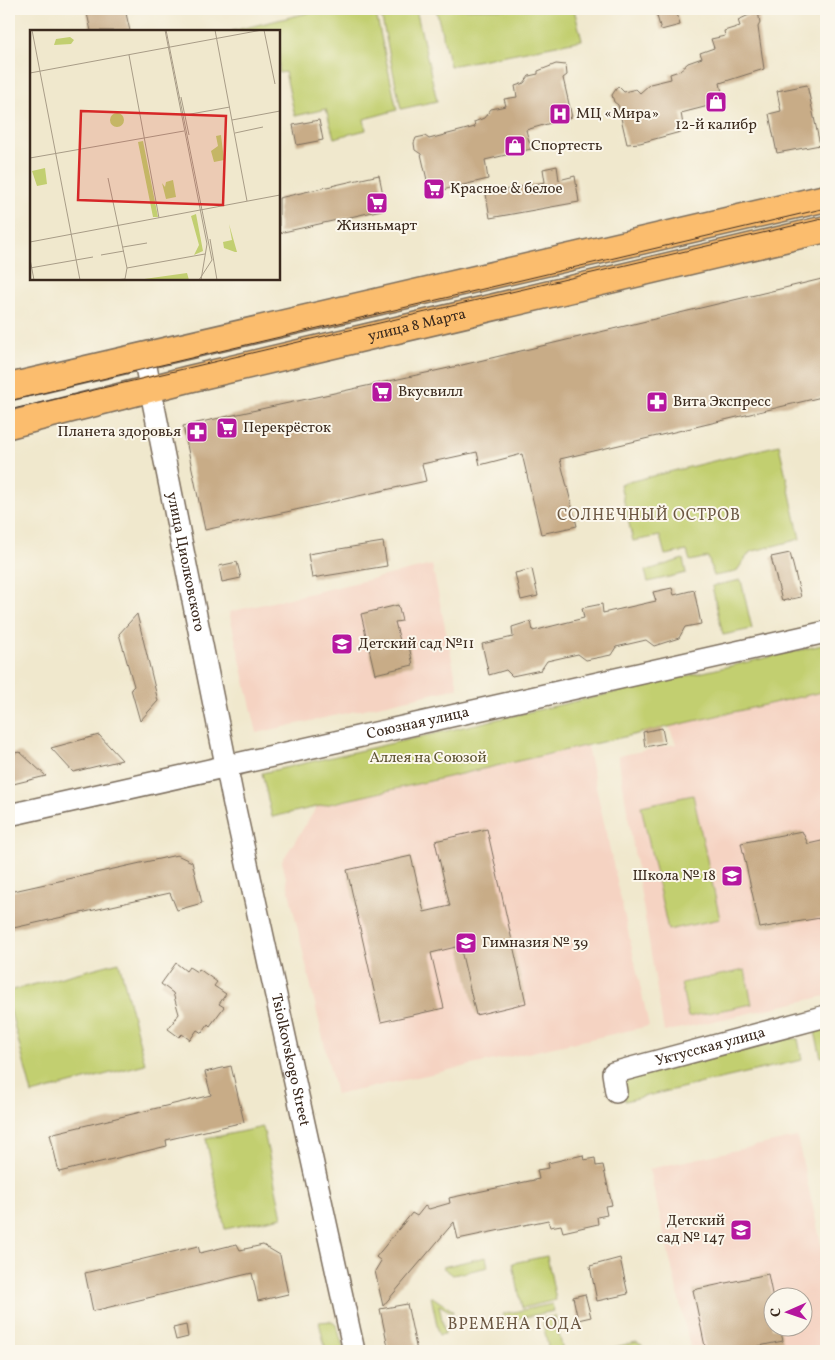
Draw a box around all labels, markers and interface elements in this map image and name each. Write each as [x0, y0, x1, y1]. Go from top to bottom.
inset map [30, 30, 280, 280]
shop icon: 12-й калибр [704, 90, 728, 114]
hospital icon: МЦ «Мира» [548, 102, 572, 126]
place label: МЦ «Мира» [576, 104, 659, 125]
place label: 12-й калибр [675, 115, 757, 136]
shop icon: Спортесть [503, 134, 527, 158]
place label: Спортесть [531, 136, 603, 157]
supermarket icon: Красное & белое [422, 177, 446, 201]
place label: Красное & белое [450, 179, 563, 200]
supermarket icon: Жизньмарт [365, 191, 389, 215]
place label: Жизньмарт [337, 216, 418, 237]
street label: улица 8 Марта [366, 304, 468, 347]
supermarket icon: Вкусвилл [370, 380, 394, 404]
place label: Вкусвилл [398, 382, 463, 403]
pharmacy icon: Вита Экспресс [645, 390, 669, 414]
place label: Вита Экспресс [673, 392, 771, 413]
supermarket icon: Перекрёсток [215, 416, 239, 440]
place label: Перекрёсток [243, 418, 331, 439]
pharmacy icon: Планета здоровья [185, 420, 209, 444]
place label: Планета здоровья [58, 422, 181, 443]
street label: улица Циолковского [161, 490, 210, 634]
district label: СОЛНЕЧНЫЙ ОСТРОВ [557, 505, 741, 527]
school or university icon: Детский сад №11 [330, 632, 354, 656]
place label: Детский сад №11 [358, 634, 474, 655]
street label: Союзная улица [365, 702, 471, 745]
park label: Аллея на Союзой [369, 748, 487, 769]
school or university icon: Школа № 18 [720, 864, 744, 888]
place label: Школа № 18 [632, 866, 716, 887]
school or university icon: Гимназия № 39 [454, 931, 478, 955]
place label: Гимназия № 39 [482, 933, 588, 954]
street label: Tsiolkovskogo Street [265, 992, 315, 1128]
street label: Уктусская улица [653, 1022, 768, 1072]
place label: Детский сад № 147 [657, 1211, 725, 1249]
school or university icon: Детский сад № 147 [729, 1218, 753, 1242]
north arrow [762, 1288, 812, 1338]
text: С [767, 1308, 786, 1317]
district label: ВРЕМЕНА ГОДА [448, 1314, 582, 1336]

